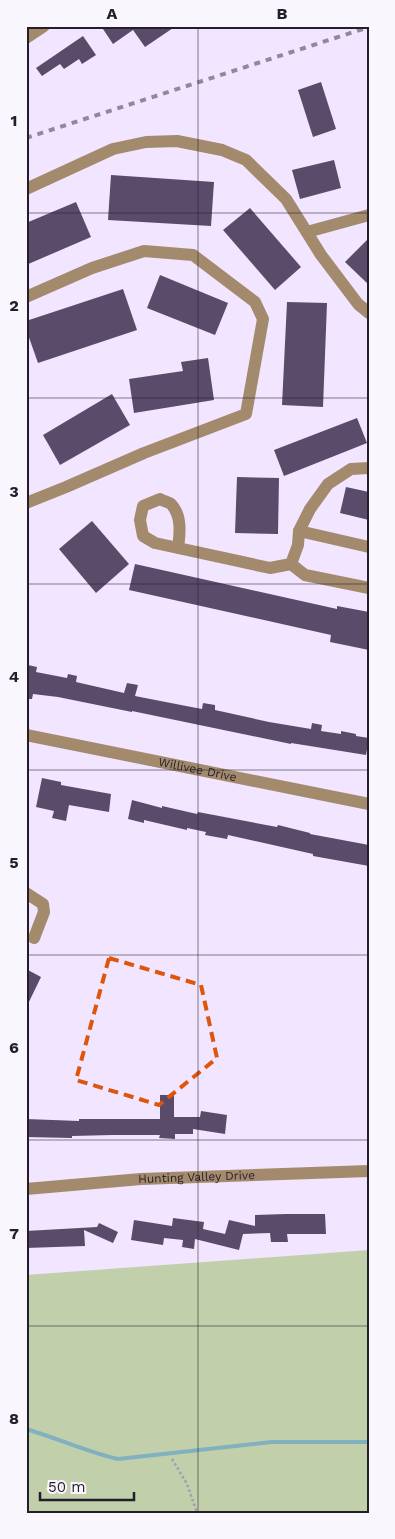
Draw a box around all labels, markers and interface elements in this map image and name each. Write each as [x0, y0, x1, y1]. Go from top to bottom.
text: A [107, 4, 118, 23]
text: B [277, 4, 288, 23]
text: 1 [11, 111, 17, 130]
text: 2 [9, 296, 19, 315]
text: 3 [9, 482, 19, 501]
text: 4 [9, 667, 19, 686]
street label: Willivee Drive [157, 755, 238, 784]
text: 5 [9, 853, 19, 872]
text: 6 [9, 1038, 19, 1057]
street label: Hunting Valley Drive [138, 1168, 255, 1186]
text: 7 [9, 1224, 19, 1243]
text: 8 [9, 1409, 19, 1428]
scale bar [40, 1469, 134, 1501]
text: 50 m [48, 1478, 85, 1496]

